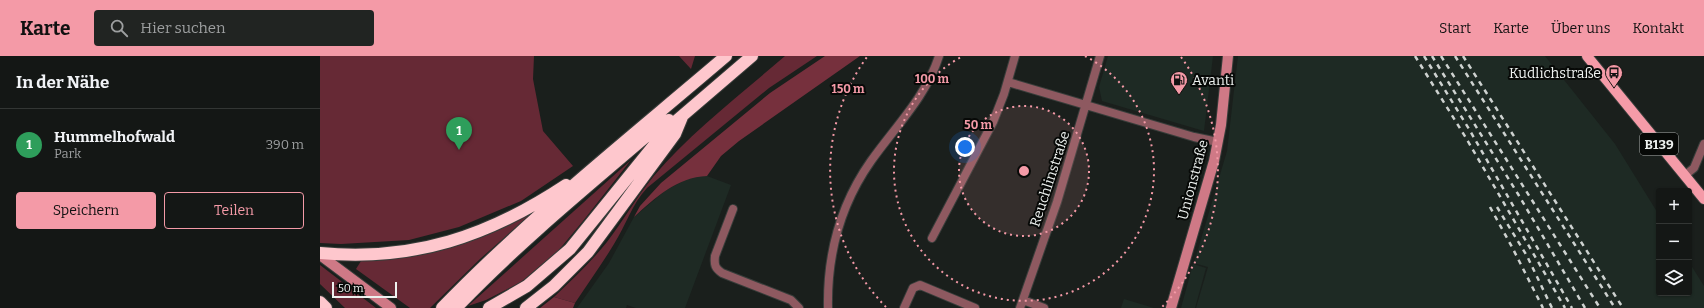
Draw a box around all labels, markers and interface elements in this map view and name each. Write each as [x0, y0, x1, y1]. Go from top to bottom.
search box [94, 10, 374, 46]
text: Karte [20, 17, 70, 40]
icon: search [108, 17, 130, 39]
text: Hier suchen [140, 19, 226, 37]
text: Start [1439, 20, 1471, 37]
text: Karte [1493, 20, 1529, 37]
text: Über uns [1551, 20, 1610, 37]
text: Kontakt [1632, 20, 1684, 37]
bus stop icon: Kudlichstraße [1604, 63, 1624, 88]
place label: Kudlichstraße [1509, 65, 1601, 82]
fuel station icon: Avanti [1169, 70, 1189, 95]
text: In der Nähe [16, 72, 109, 93]
text: 100 m [915, 72, 950, 86]
place label: Avanti [1192, 72, 1234, 89]
text: 150 m [832, 82, 865, 96]
pin: 1 [446, 117, 472, 150]
text: 50 m [964, 118, 992, 132]
text: Hummelhofwald [54, 128, 175, 146]
street label: Reuchlinstraße [1027, 129, 1073, 229]
road number: B139 [1640, 133, 1678, 155]
text: 1 [26, 137, 32, 152]
text: 390 m [266, 137, 304, 152]
your location [955, 137, 975, 157]
street label: Unionstraße [1174, 138, 1212, 222]
text: Park [54, 146, 81, 161]
centre of rings [1017, 164, 1031, 178]
map controls [1656, 188, 1692, 296]
button: + [1656, 188, 1692, 224]
button: Speichern [16, 192, 156, 229]
button: Teilen [164, 192, 304, 229]
button: − [1656, 224, 1692, 260]
button: layers [1656, 260, 1692, 296]
scale bar [332, 280, 397, 299]
text: 50 m [338, 282, 364, 295]

